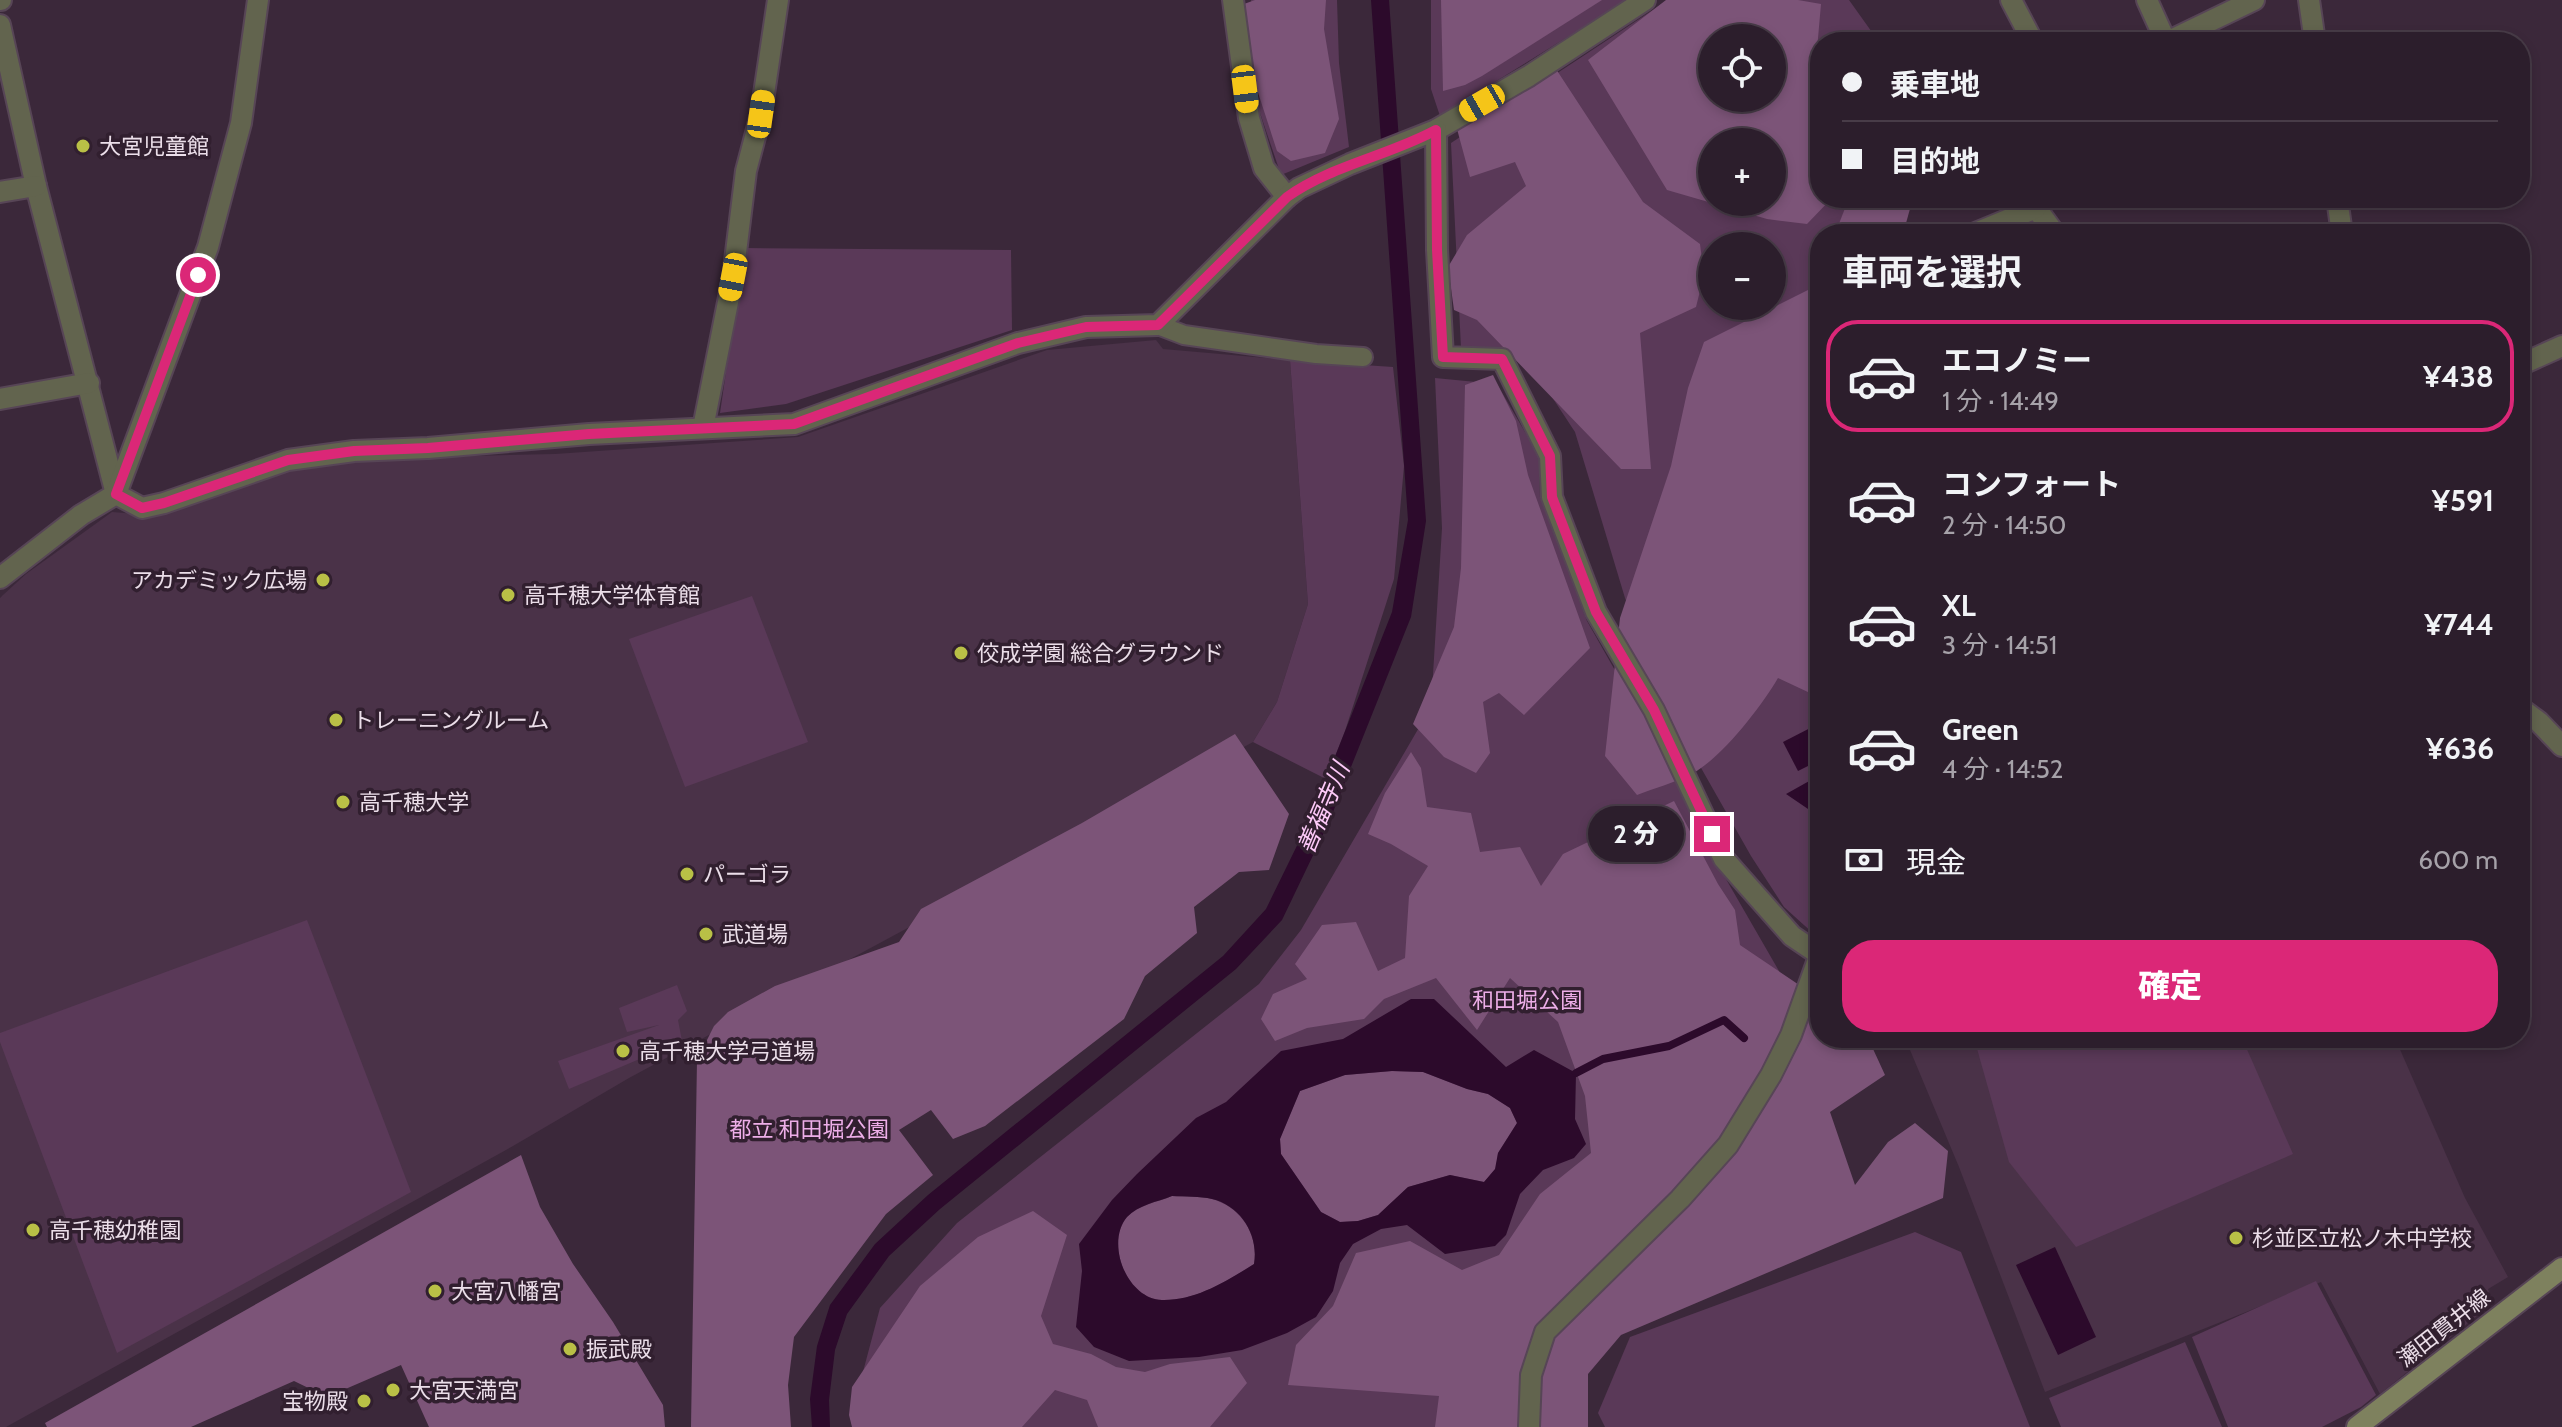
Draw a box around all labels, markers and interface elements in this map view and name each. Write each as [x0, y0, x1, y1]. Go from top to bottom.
map controls [1698, 24, 1786, 320]
button: locate [1698, 24, 1786, 112]
car [1230, 64, 1260, 114]
text: 乗車地 [1890, 66, 1980, 103]
car [1455, 81, 1509, 125]
car [746, 89, 776, 139]
button: + [1698, 128, 1786, 216]
place label: 大宮児童館 [99, 133, 209, 160]
marker: 大宮児童館 [74, 137, 92, 155]
text: 目的地 [1890, 143, 1980, 180]
button: − [1698, 232, 1786, 320]
text: 車両を選択 [1842, 250, 2022, 294]
car [717, 251, 749, 303]
route start [180, 257, 216, 293]
icon: car [1846, 340, 1918, 412]
text: エコノミー [1942, 342, 2092, 379]
text: ¥438 [2423, 358, 2494, 395]
text: 1 分 · 14:49 [1942, 385, 2059, 417]
icon: car [1846, 464, 1918, 536]
text: コンフォート [1942, 466, 2121, 503]
text: ¥591 [2432, 482, 2494, 519]
text: 2 分 · 14:50 [1942, 509, 2067, 541]
place label: アカデミック広場 [131, 567, 307, 594]
marker: アカデミック広場 [314, 571, 332, 589]
place label: 高千穂大学体育館 [524, 582, 700, 609]
marker: 高千穂大学体育館 [499, 586, 517, 604]
text: XL [1942, 587, 1976, 624]
icon: car [1846, 588, 1918, 660]
text: ¥744 [2424, 606, 2494, 643]
text: 3 分 · 14:51 [1942, 629, 2057, 661]
place label: 佼成学園 総合グラウンド [977, 640, 1224, 667]
marker: 佼成学園 総合グラウンド [952, 644, 970, 662]
place label: トレーニングルーム [352, 707, 549, 734]
marker: トレーニングルーム [327, 711, 345, 729]
text: Green [1942, 711, 2019, 748]
icon: car [1846, 712, 1918, 784]
text: ¥636 [2426, 730, 2494, 767]
text: 4 分 · 14:52 [1942, 753, 2063, 785]
water label: 善福寺川 [1291, 755, 1356, 858]
place label: 高千穂大学 [359, 789, 469, 816]
marker: 高千穂大学 [334, 793, 352, 811]
callout: 2 分 [1588, 806, 1684, 862]
route end [1694, 816, 1730, 852]
text: 2 分 [1613, 818, 1659, 850]
icon: cash [1842, 838, 1886, 882]
text: 現金 [1906, 844, 1966, 881]
text: 600 m [2418, 844, 2498, 876]
place label: パーゴラ [703, 861, 791, 888]
marker: パーゴラ [678, 865, 696, 883]
place label: 武道場 [722, 921, 788, 948]
marker: 武道場 [697, 925, 715, 943]
button: 確定 [1842, 940, 2498, 1032]
park label: 和田堀公園 [1472, 987, 1582, 1014]
place label: 高千穂大学弓道場 [639, 1038, 815, 1065]
marker: 高千穂大学弓道場 [614, 1042, 632, 1060]
park label: 都立 和田堀公園 [730, 1116, 888, 1143]
place label: 高千穂幼稚園 [49, 1217, 181, 1244]
marker: 高千穂幼稚園 [24, 1221, 42, 1239]
place label: 杉並区立松ノ木中学校 [2252, 1225, 2472, 1252]
marker: 杉並区立松ノ木中学校 [2227, 1229, 2245, 1247]
place label: 大宮八幡宮 [451, 1278, 561, 1305]
marker: 大宮八幡宮 [426, 1282, 444, 1300]
street label: 瀬田貫井線 [2392, 1283, 2496, 1373]
place label: 振武殿 [586, 1336, 652, 1363]
marker: 振武殿 [561, 1340, 579, 1358]
place label: 大宮天満宮 [409, 1377, 519, 1404]
marker: 大宮天満宮 [384, 1381, 402, 1399]
place label: 宝物殿 [282, 1388, 348, 1415]
marker: 宝物殿 [355, 1392, 373, 1410]

